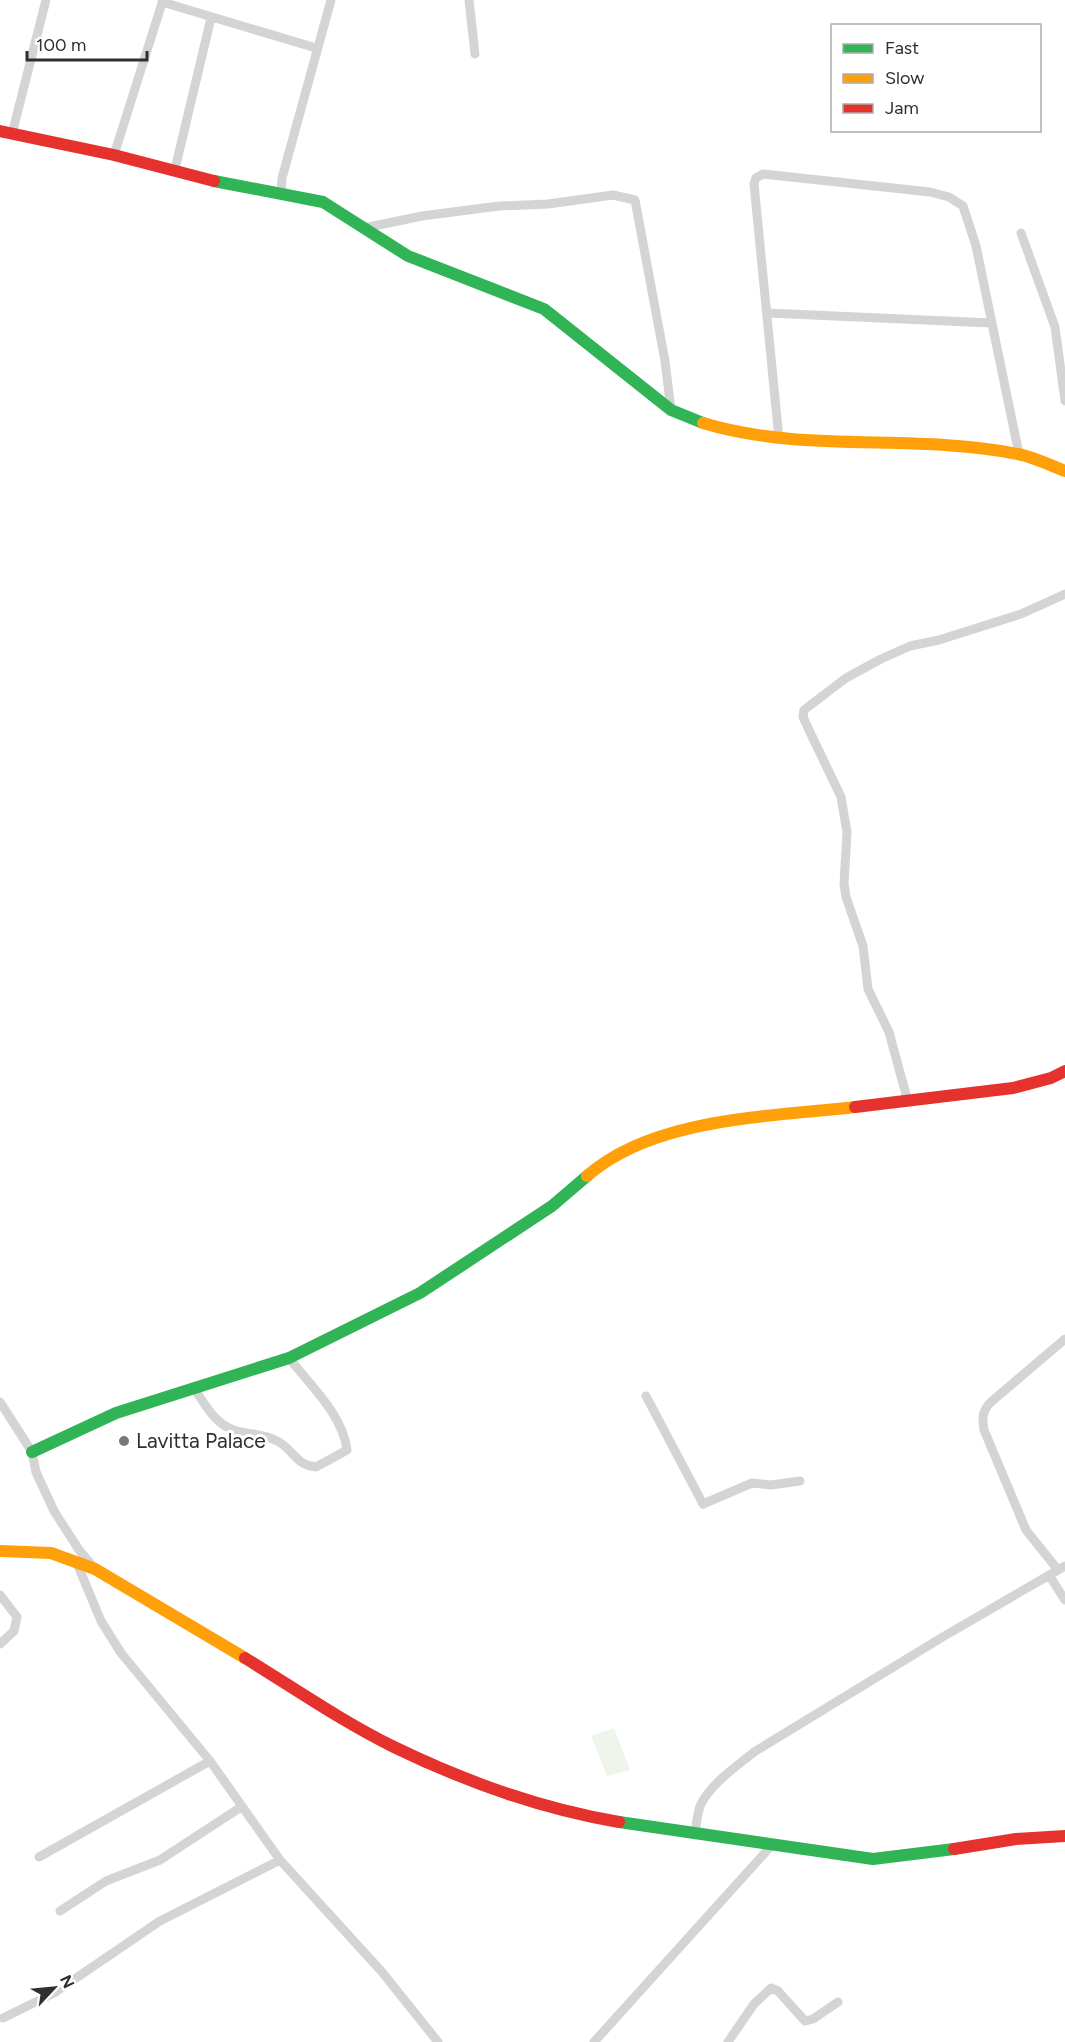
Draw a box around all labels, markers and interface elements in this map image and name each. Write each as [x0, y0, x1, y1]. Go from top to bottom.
scale bar [27, 24, 147, 62]
legend [831, 24, 1041, 132]
text: 100 m [36, 34, 86, 56]
text: Fast [885, 37, 919, 59]
text: Slow [885, 67, 924, 89]
text: Jam [885, 97, 919, 119]
place label: Lavitta Palace [136, 1428, 266, 1453]
marker: Lavitta Palace [117, 1434, 131, 1448]
north arrow [24, 1958, 84, 2018]
text: N [56, 1972, 78, 1991]

